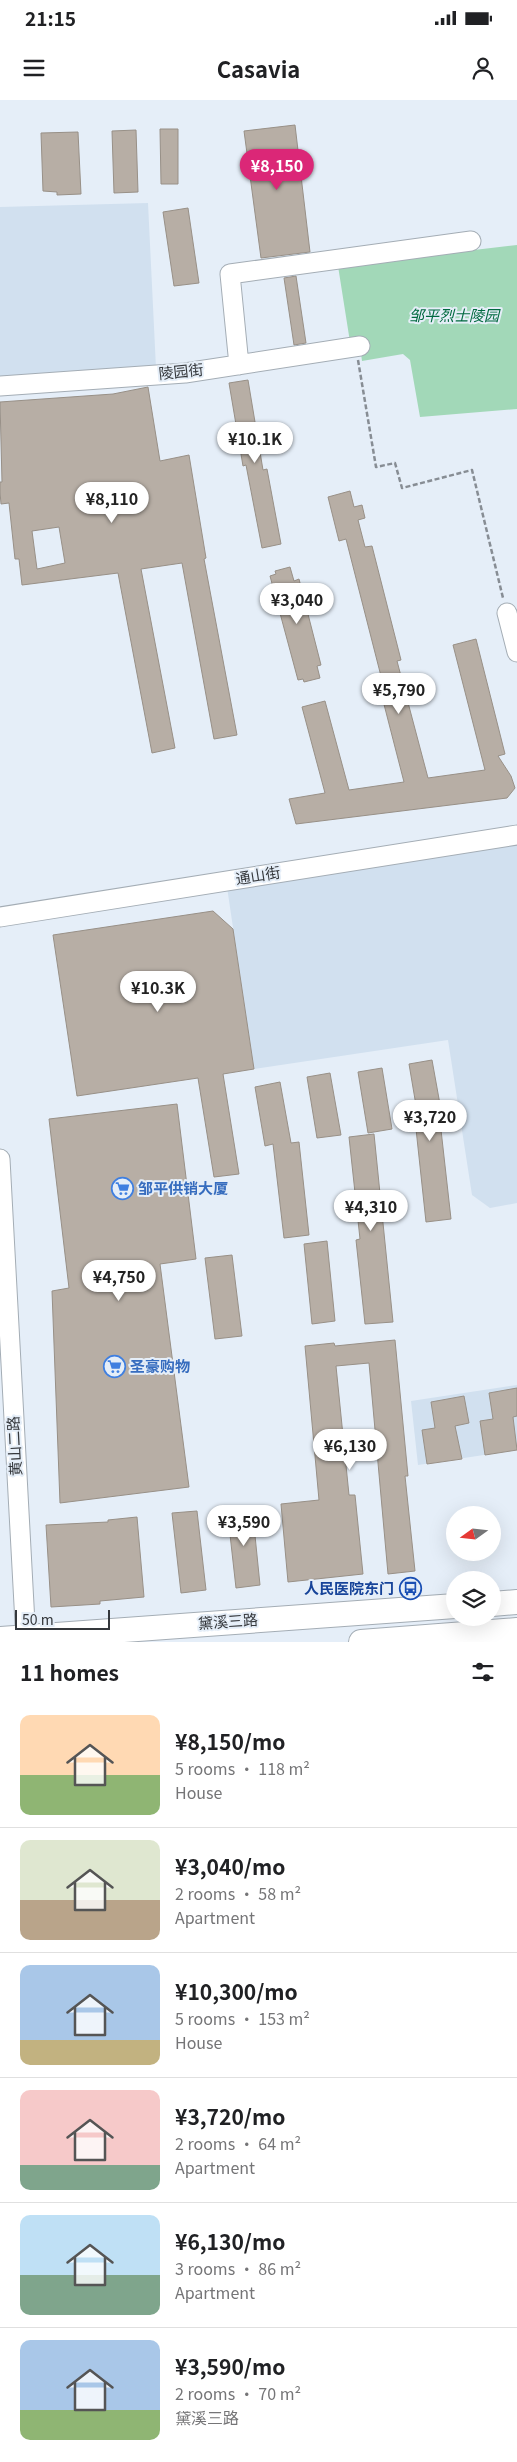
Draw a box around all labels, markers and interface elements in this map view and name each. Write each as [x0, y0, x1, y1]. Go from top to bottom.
text: 21:15 [25, 4, 76, 31]
text: Casavia [217, 52, 300, 84]
icon: menu [20, 54, 48, 82]
icon: person [469, 54, 497, 82]
pin: ¥8,150 [236, 148, 318, 191]
text: ¥8,150 [251, 153, 303, 177]
park label: 邹平烈士陵园 [409, 304, 501, 325]
street label: 陵园街 [157, 358, 204, 383]
pin: ¥10.1K [214, 422, 296, 464]
text: ¥10.1K [228, 426, 282, 450]
pin: ¥8,110 [71, 482, 153, 524]
text: ¥8,110 [86, 486, 138, 510]
pin: ¥3,040 [256, 582, 338, 625]
text: ¥3,040 [271, 587, 323, 611]
pin: ¥5,790 [358, 672, 440, 715]
text: ¥5,790 [373, 677, 425, 701]
street label: 通山街 [234, 861, 282, 888]
pin: ¥10.3K [117, 970, 199, 1013]
text: ¥10.3K [131, 975, 185, 999]
pin: ¥3,720 [389, 1100, 471, 1142]
text: ¥3,720 [404, 1104, 456, 1128]
supermarket icon: 邹平供销大厦 [110, 1177, 134, 1201]
place label: 邹平供销大厦 [138, 1177, 228, 1198]
pin: ¥4,310 [330, 1190, 412, 1232]
text: ¥4,310 [345, 1194, 397, 1218]
pin: ¥4,750 [78, 1260, 160, 1302]
text: ¥4,750 [93, 1264, 145, 1288]
supermarket icon: 圣豪购物 [102, 1355, 126, 1379]
place label: 圣豪购物 [130, 1355, 190, 1376]
street label: 黄山二路 [1, 1416, 26, 1477]
pin: ¥6,130 [309, 1428, 391, 1471]
text: ¥6,130 [324, 1433, 376, 1457]
pin: ¥3,590 [203, 1504, 285, 1547]
north arrow [446, 1506, 501, 1561]
map controls [446, 1506, 501, 1626]
text: ¥3,590 [218, 1509, 270, 1533]
button: layers [446, 1571, 501, 1626]
place label: 人民医院东门 [304, 1577, 394, 1598]
bus stop icon: 人民医院东门 [398, 1577, 422, 1601]
scale bar [15, 1607, 110, 1630]
street label: 黛溪三路 [197, 1608, 259, 1633]
text: 50 m [22, 1609, 54, 1629]
text: 11 homes [20, 1657, 119, 1687]
icon: filters [469, 1658, 497, 1686]
text: ¥8,150/mo [175, 1726, 285, 1756]
icon: home [60, 1735, 120, 1795]
text: 5 rooms · 118 m² [175, 1756, 310, 1780]
text: House [175, 1780, 222, 1804]
text: ¥3,040/mo [175, 1851, 285, 1881]
icon: home [60, 1860, 120, 1920]
text: 2 rooms · 58 m² [175, 1881, 301, 1905]
text: Apartment [175, 1905, 255, 1929]
text: ¥10,300/mo [175, 1976, 298, 2006]
icon: home [60, 1985, 120, 2045]
text: 5 rooms · 153 m² [175, 2006, 310, 2030]
text: House [175, 2030, 222, 2054]
text: ¥3,720/mo [175, 2101, 285, 2131]
icon: home [60, 2110, 120, 2170]
text: 2 rooms · 64 m² [175, 2131, 301, 2155]
text: Apartment [175, 2155, 255, 2179]
text: ¥6,130/mo [175, 2226, 285, 2256]
icon: home [60, 2235, 120, 2295]
text: 3 rooms · 86 m² [175, 2256, 301, 2280]
text: Apartment [175, 2280, 255, 2304]
text: ¥3,590/mo [175, 2351, 285, 2381]
icon: home [60, 2360, 120, 2420]
text: 2 rooms · 70 m² [175, 2381, 301, 2405]
text: 黛溪三路 [175, 2405, 239, 2429]

